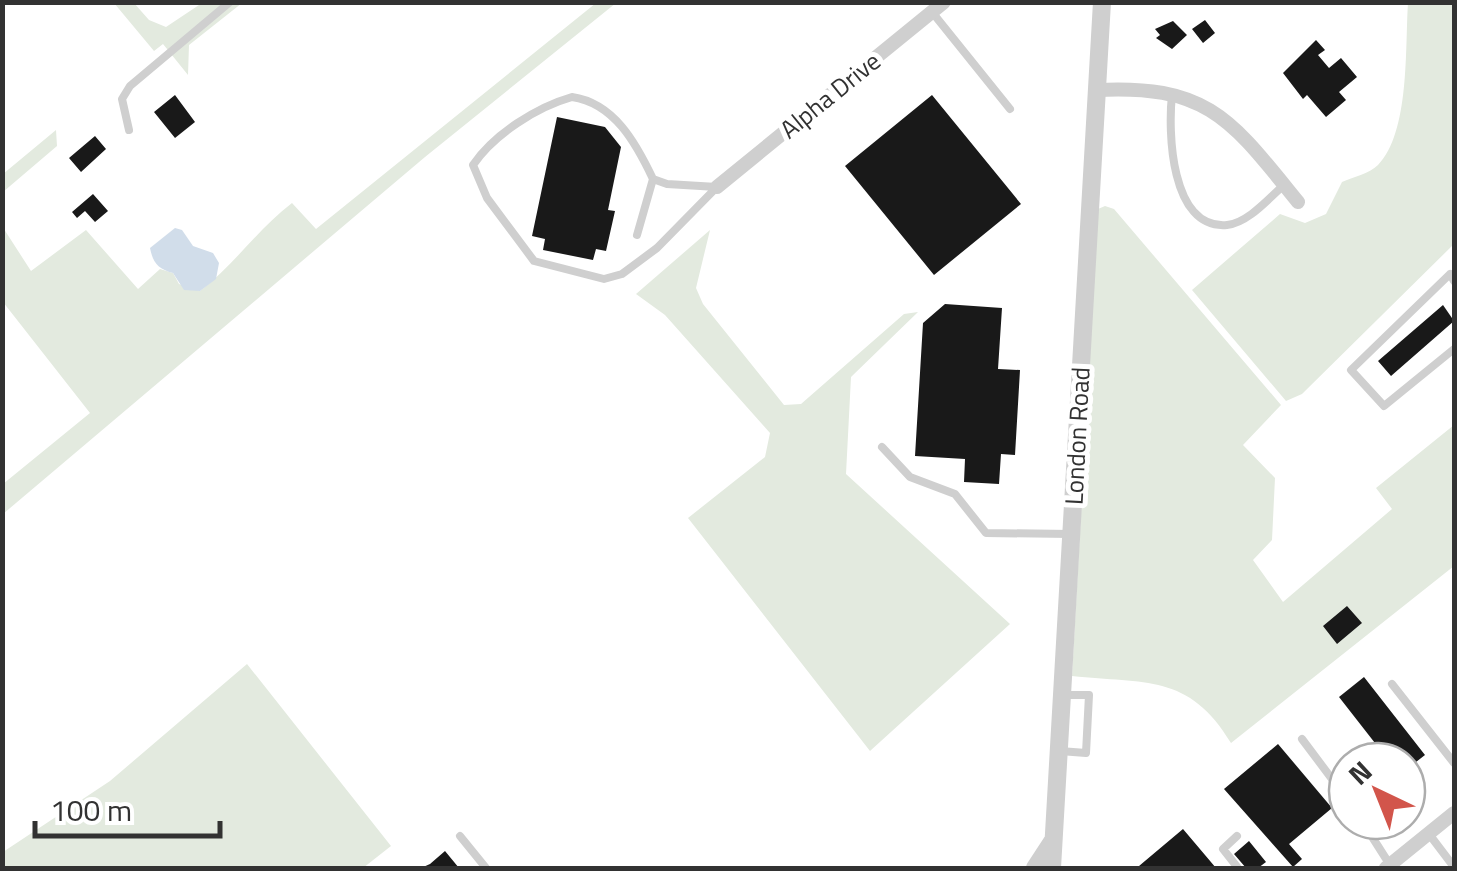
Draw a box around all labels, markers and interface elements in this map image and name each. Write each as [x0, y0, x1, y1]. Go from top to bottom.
street label: Alpha Drive [771, 42, 889, 148]
street label: London Road [1054, 366, 1100, 506]
north arrow [1327, 741, 1427, 841]
text: N [1338, 750, 1381, 795]
scale bar [35, 776, 220, 838]
text: 100 m [50, 787, 132, 833]

